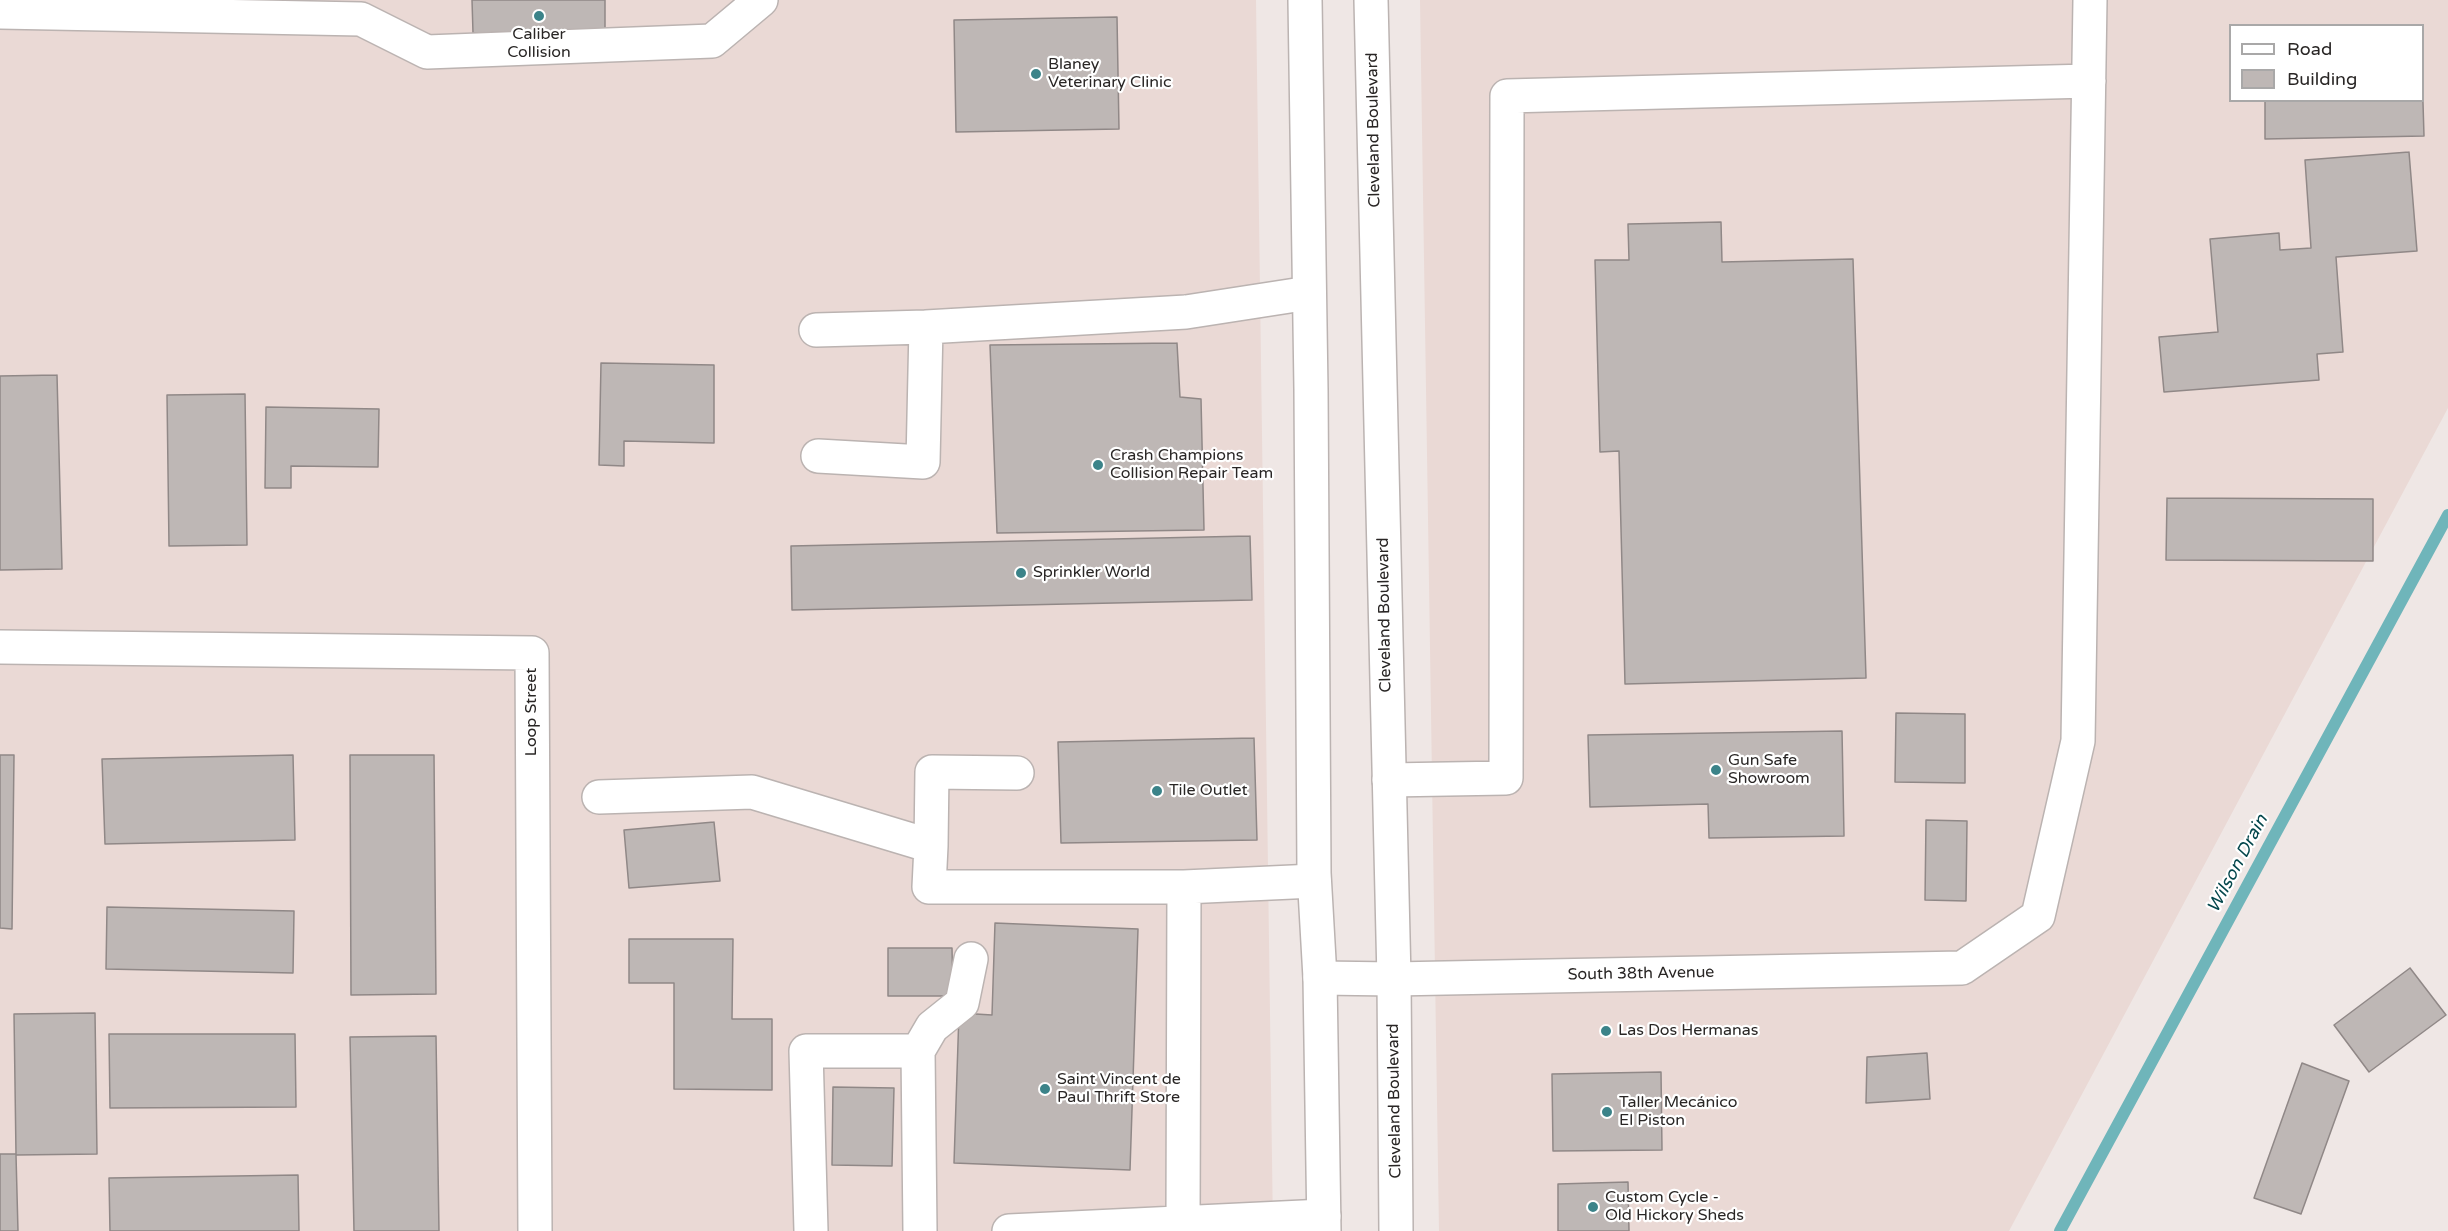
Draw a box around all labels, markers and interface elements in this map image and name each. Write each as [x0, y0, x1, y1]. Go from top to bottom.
marker: Caliber Collision [532, 9, 546, 23]
legend [2229, 24, 2424, 102]
place label: Caliber Collision [507, 25, 571, 63]
text: Road [2287, 38, 2332, 60]
street label: Cleveland Boulevard [1363, 52, 1385, 208]
place label: Blaney Veterinary Clinic [1048, 55, 1171, 93]
marker: Blaney Veterinary Clinic [1029, 67, 1043, 81]
text: Building [2287, 68, 2357, 90]
place label: Crash Champions Collision Repair Team [1110, 446, 1273, 484]
marker: Crash Champions Collision Repair Team [1091, 458, 1105, 472]
street label: Cleveland Boulevard [1374, 537, 1396, 693]
place label: Sprinkler World [1033, 563, 1150, 583]
marker: Sprinkler World [1014, 566, 1028, 580]
street label: Loop Street [522, 668, 542, 756]
place label: Gun Safe Showroom [1728, 751, 1810, 789]
marker: Gun Safe Showroom [1709, 763, 1723, 777]
place label: Tile Outlet [1169, 781, 1248, 801]
marker: Tile Outlet [1150, 784, 1164, 798]
water label: Wilson Drain [2203, 811, 2273, 917]
street label: South 38th Avenue [1567, 963, 1715, 985]
place label: Las Dos Hermanas [1618, 1021, 1758, 1041]
street label: Cleveland Boulevard [1384, 1023, 1406, 1179]
marker: Las Dos Hermanas [1599, 1024, 1613, 1038]
place label: Saint Vincent de Paul Thrift Store [1057, 1070, 1181, 1108]
marker: Saint Vincent de Paul Thrift Store [1038, 1082, 1052, 1096]
place label: Taller Mecánico El Piston [1619, 1093, 1737, 1131]
marker: Taller Mecánico El Piston [1600, 1105, 1614, 1119]
place label: Custom Cycle - Old Hickory Sheds [1605, 1188, 1744, 1226]
marker: Custom Cycle - Old Hickory Sheds [1586, 1200, 1600, 1214]

